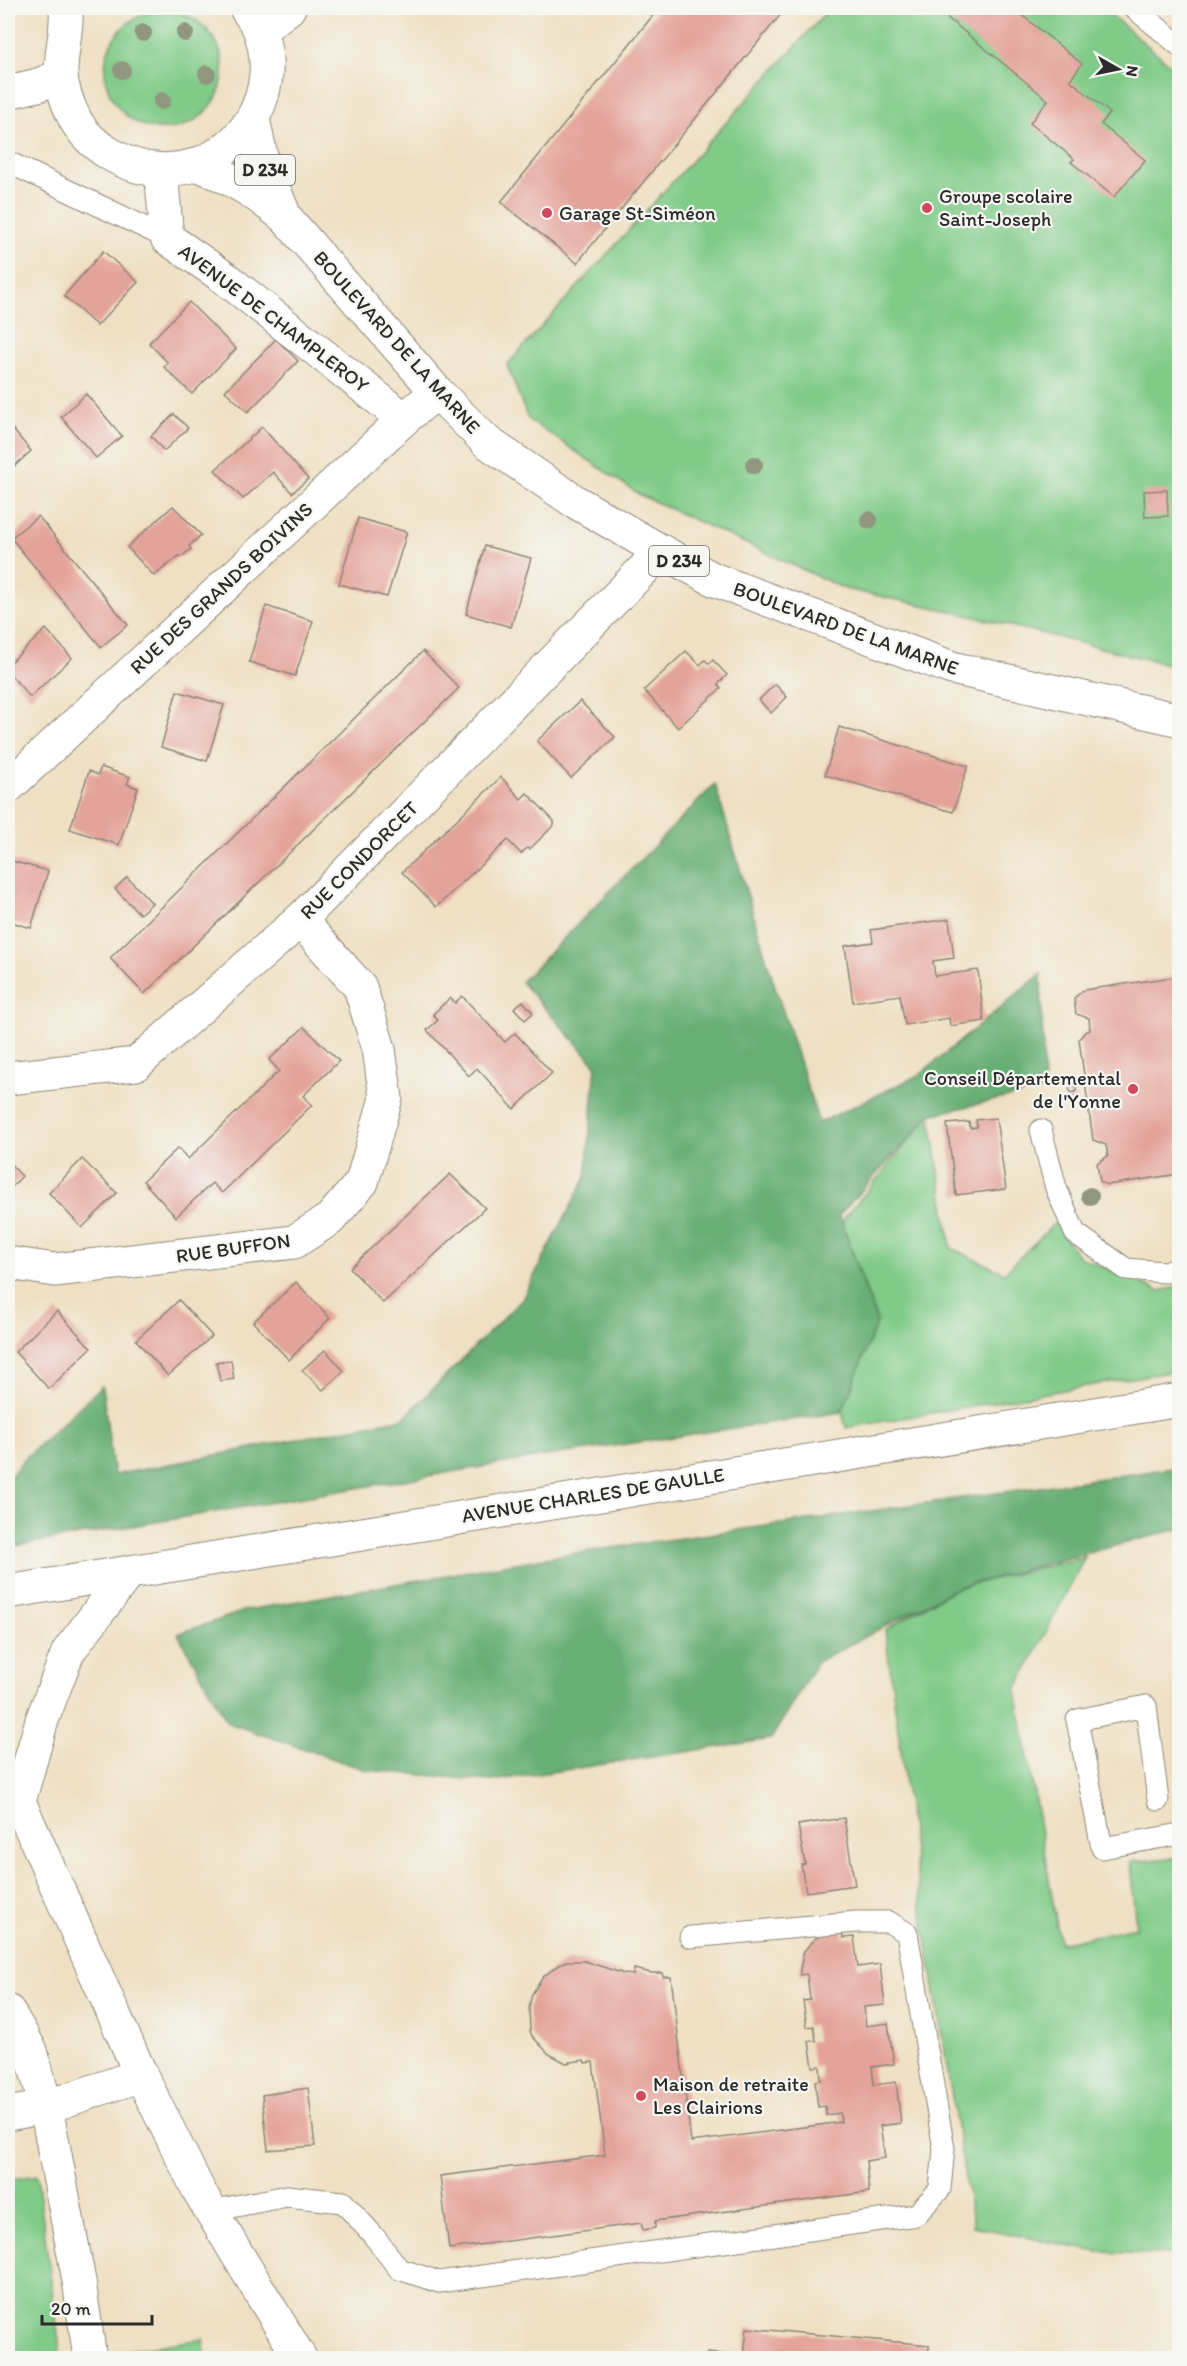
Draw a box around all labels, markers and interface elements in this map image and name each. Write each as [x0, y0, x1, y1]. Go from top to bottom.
north arrow [1088, 39, 1148, 99]
text: N [1122, 64, 1143, 78]
road number: D 234 [235, 155, 295, 185]
place label: Groupe scolaire Saint-Joseph [939, 184, 1073, 231]
place label: Garage St-Siméon [559, 201, 716, 225]
marker: Groupe scolaire Saint-Joseph [920, 201, 934, 215]
marker: Garage St-Siméon [540, 206, 554, 220]
street label: AVENUE DE CHAMPLEROY [174, 239, 374, 398]
street label: BOULEVARD DE LA MARNE [308, 246, 486, 438]
street label: RUE DES GRANDS BOIVINS [125, 497, 317, 679]
road number: D 234 [649, 546, 709, 576]
street label: BOULEVARD DE LA MARNE [730, 576, 962, 680]
street label: RUE CONDORCET [295, 796, 423, 924]
place label: Conseil Départemental de l'Yonne [924, 1066, 1121, 1113]
marker: Conseil Départemental de l'Yonne [1126, 1082, 1140, 1096]
street label: RUE BUFFON [174, 1228, 292, 1268]
street label: AVENUE CHARLES DE GAULLE [460, 1462, 726, 1528]
place label: Maison de retraite Les Clairions [653, 2072, 809, 2119]
marker: Maison de retraite Les Clairions [634, 2089, 648, 2103]
scale bar [42, 2288, 152, 2326]
text: 20 m [51, 2298, 91, 2320]

